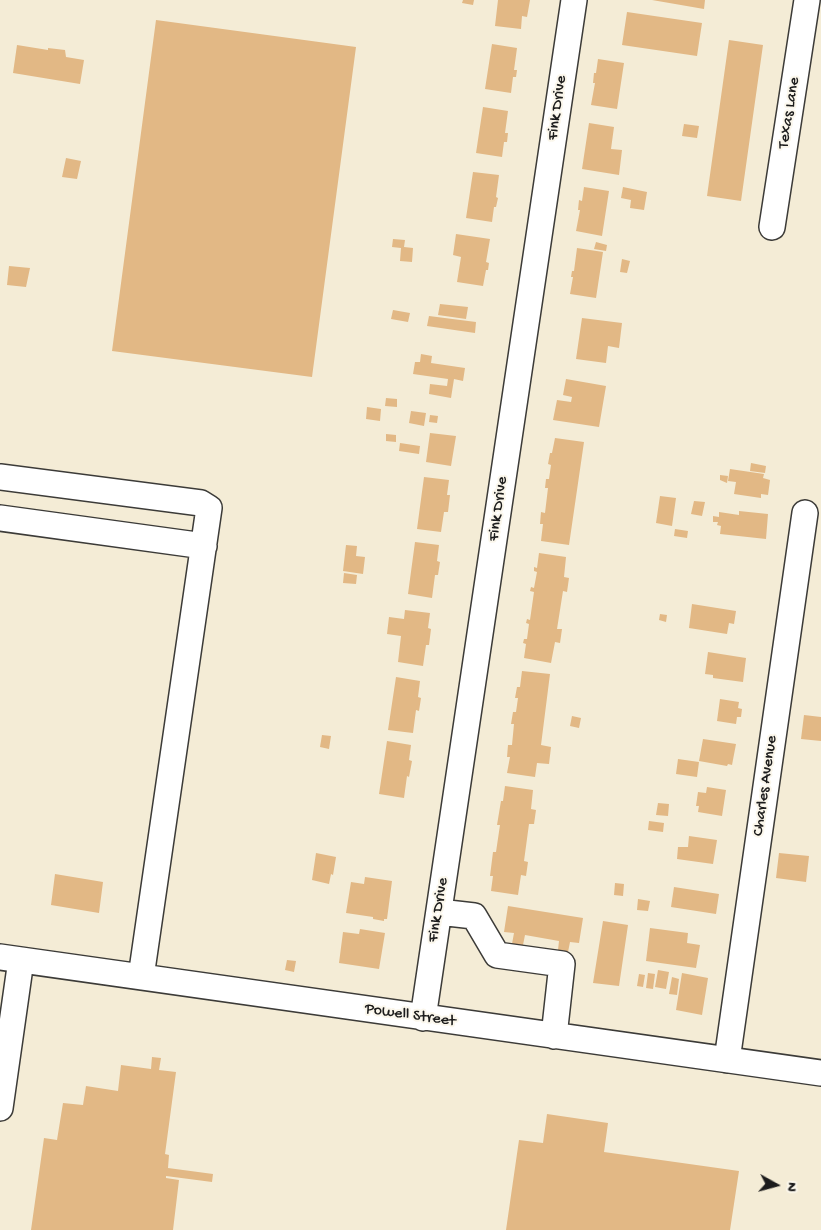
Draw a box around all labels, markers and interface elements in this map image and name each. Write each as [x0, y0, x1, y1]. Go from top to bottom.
street label: Fink Drive [544, 74, 572, 142]
street label: Texas Lane [775, 76, 805, 150]
street label: Fink Drive [485, 475, 513, 543]
street label: Charles Avenue [749, 734, 783, 838]
street label: Fink Drive [424, 876, 454, 944]
street label: Powell Street [363, 1000, 457, 1032]
north arrow [751, 1160, 801, 1210]
text: N [782, 1181, 800, 1192]

